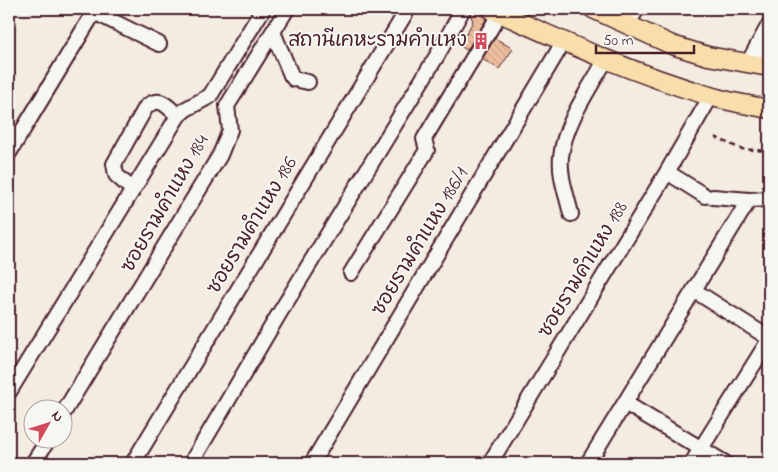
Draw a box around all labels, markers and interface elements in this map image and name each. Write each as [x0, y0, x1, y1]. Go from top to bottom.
scale bar [596, 22, 693, 54]
place label: สถานีเคหะรามคำแหง [288, 26, 467, 56]
text: 50 m [603, 30, 634, 52]
building icon: สถานีเคหะรามคำแหง [471, 31, 491, 51]
street label: ซอยรามคำแหง 184 [114, 129, 217, 278]
street label: ซอยรามคำแหง 186 [200, 151, 306, 300]
street label: ซอยรามคำแหง 186/1 [364, 162, 477, 322]
street label: ซอยรามคำแหง 188 [531, 196, 636, 344]
north arrow [22, 400, 72, 450]
text: N [46, 406, 68, 427]

